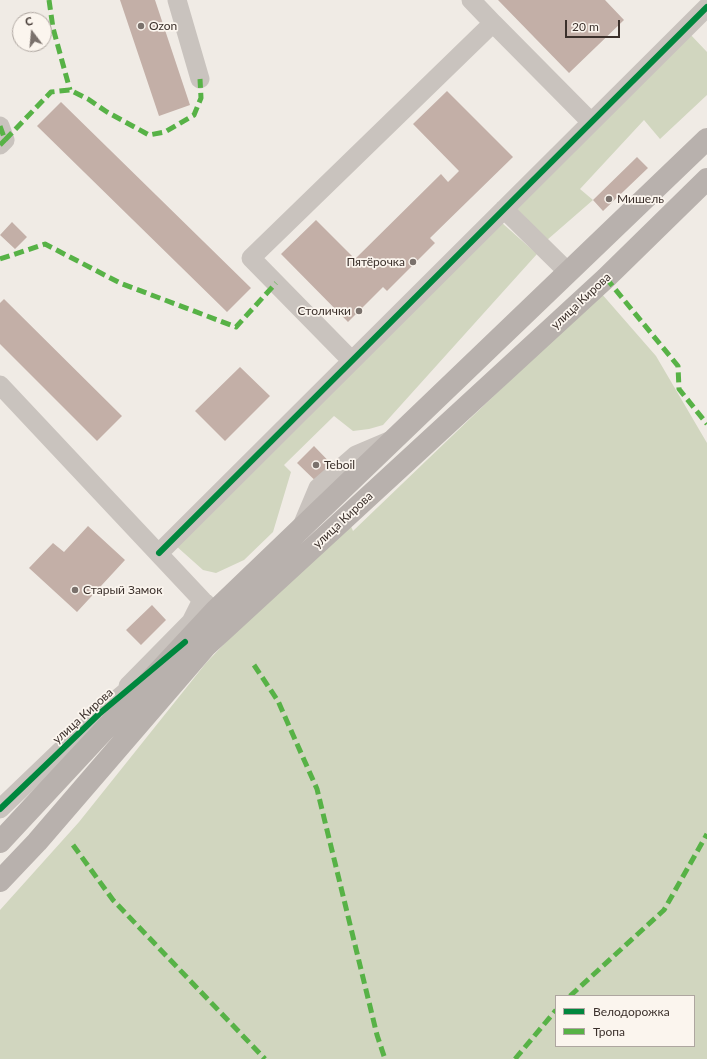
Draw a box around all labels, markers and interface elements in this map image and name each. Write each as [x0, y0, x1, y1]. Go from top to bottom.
north arrow [12, 12, 52, 52]
scale bar [567, 12, 622, 38]
text: С [24, 14, 34, 28]
place label: Ozon [149, 19, 177, 33]
text: 20 m [572, 19, 599, 34]
marker: Ozon [136, 21, 146, 31]
place label: Мишель [617, 192, 664, 206]
marker: Мишель [604, 194, 614, 204]
place label: Пятёрочка [346, 255, 405, 269]
marker: Пятёрочка [408, 257, 418, 267]
street label: улица Кирова [548, 270, 614, 332]
place label: Столички [298, 304, 351, 318]
marker: Столички [354, 306, 364, 316]
place label: Teboil [324, 458, 355, 472]
marker: Teboil [311, 460, 321, 470]
street label: улица Кирова [310, 489, 376, 551]
place label: Старый Замок [83, 583, 162, 597]
marker: Старый Замок [70, 585, 80, 595]
street label: улица Кирова [50, 685, 116, 747]
legend [555, 995, 695, 1047]
text: Велодорожка [593, 1004, 670, 1019]
text: Тропа [593, 1024, 625, 1039]

